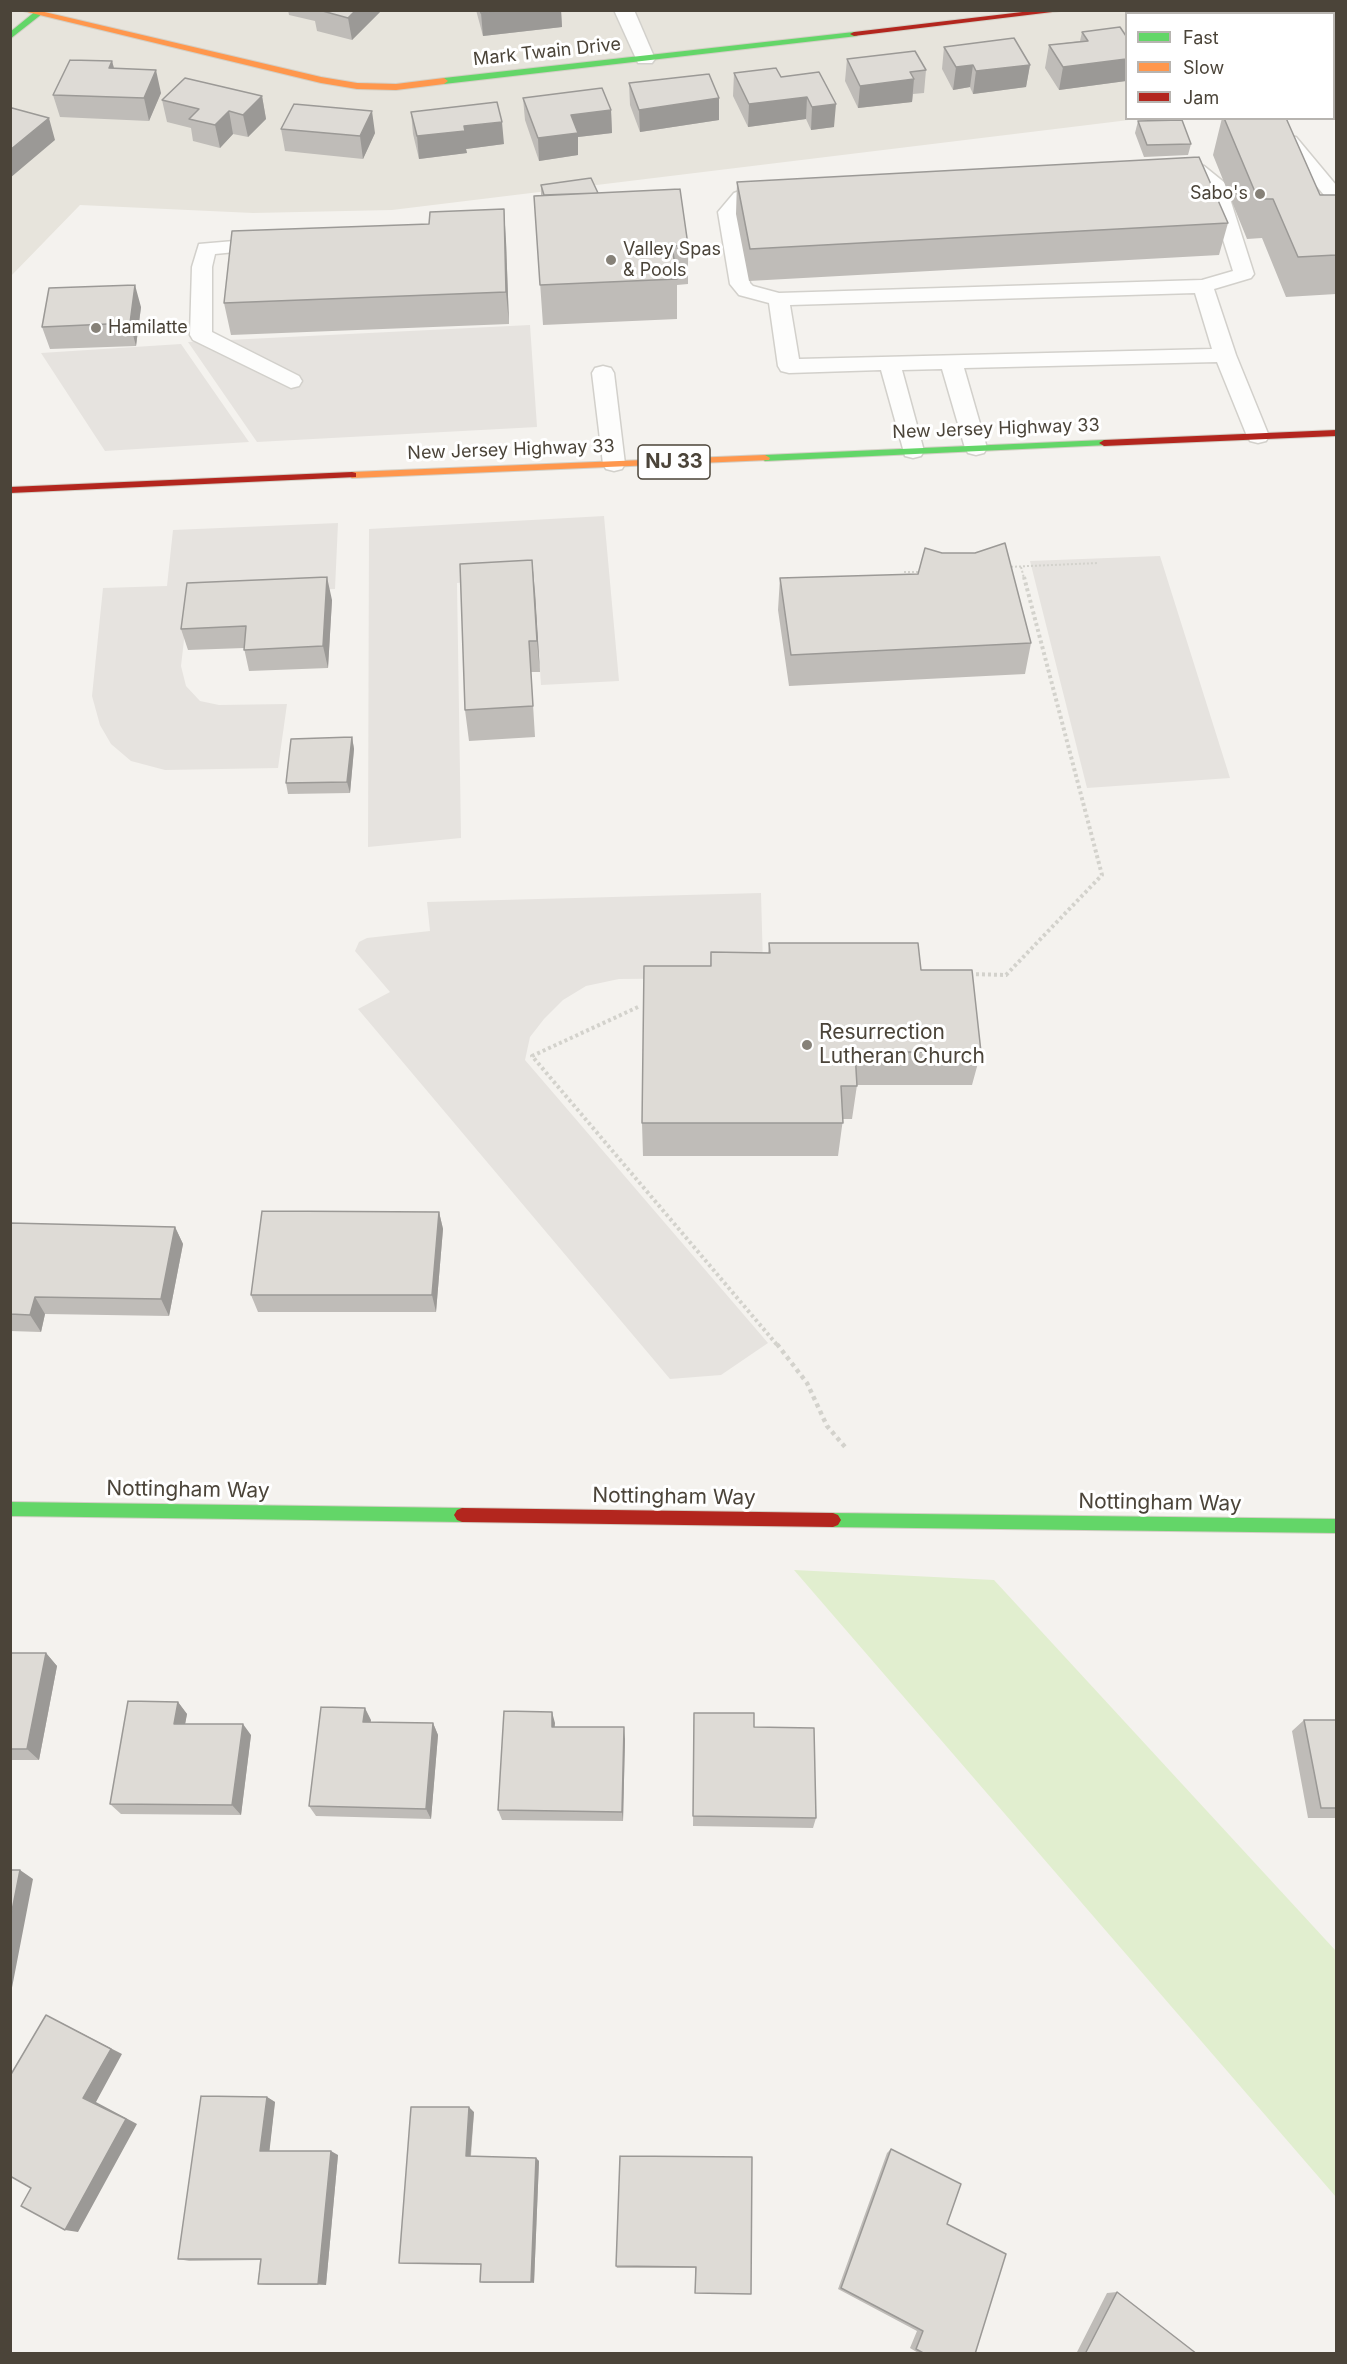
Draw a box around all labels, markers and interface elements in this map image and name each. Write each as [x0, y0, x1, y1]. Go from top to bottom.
legend [1125, 12, 1335, 120]
text: Fast [1183, 27, 1219, 48]
street label: Mark Twain Drive [472, 34, 622, 70]
text: Slow [1183, 57, 1224, 78]
text: Jam [1183, 87, 1219, 108]
place label: Sabo's [1190, 183, 1248, 205]
marker: Sabo's [1253, 187, 1267, 201]
place label: Valley Spas & Pools [623, 239, 721, 282]
marker: Valley Spas & Pools [604, 253, 618, 267]
place label: Hamilatte [108, 317, 188, 339]
marker: Hamilatte [89, 321, 103, 335]
street label: New Jersey Highway 33 [892, 415, 1100, 443]
street label: New Jersey Highway 33 [407, 436, 615, 464]
road number: NJ 33 [638, 445, 710, 479]
place label: Resurrection Lutheran Church [819, 1020, 985, 1070]
marker: Resurrection Lutheran Church [800, 1038, 814, 1052]
street label: Nottingham Way [106, 1476, 270, 1504]
street label: Nottingham Way [592, 1483, 756, 1511]
street label: Nottingham Way [1078, 1489, 1242, 1517]

